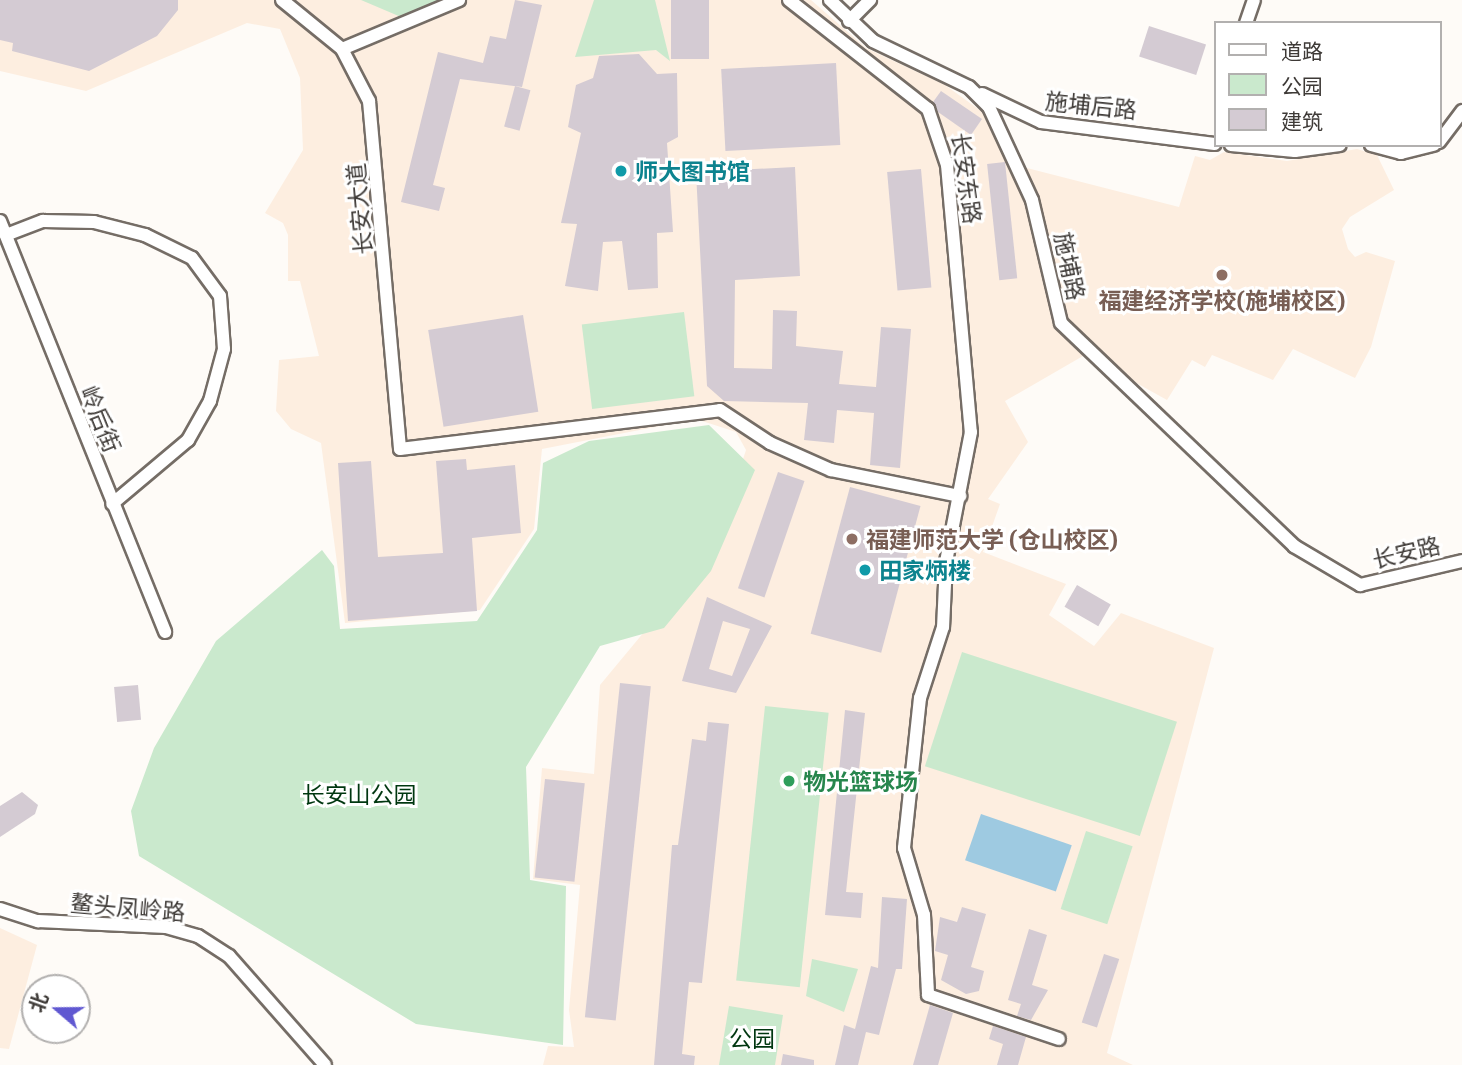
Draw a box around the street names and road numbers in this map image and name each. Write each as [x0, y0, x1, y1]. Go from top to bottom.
street label: 施埔后路 [1044, 86, 1138, 124]
street label: 长安东路 [947, 131, 987, 225]
street label: 长安大道 [341, 162, 377, 256]
street label: 施埔路 [1049, 229, 1091, 303]
street label: 岭后街 [75, 382, 127, 456]
street label: 长安路 [1369, 531, 1443, 573]
street label: 鳌头凤岭路 [70, 888, 186, 926]

